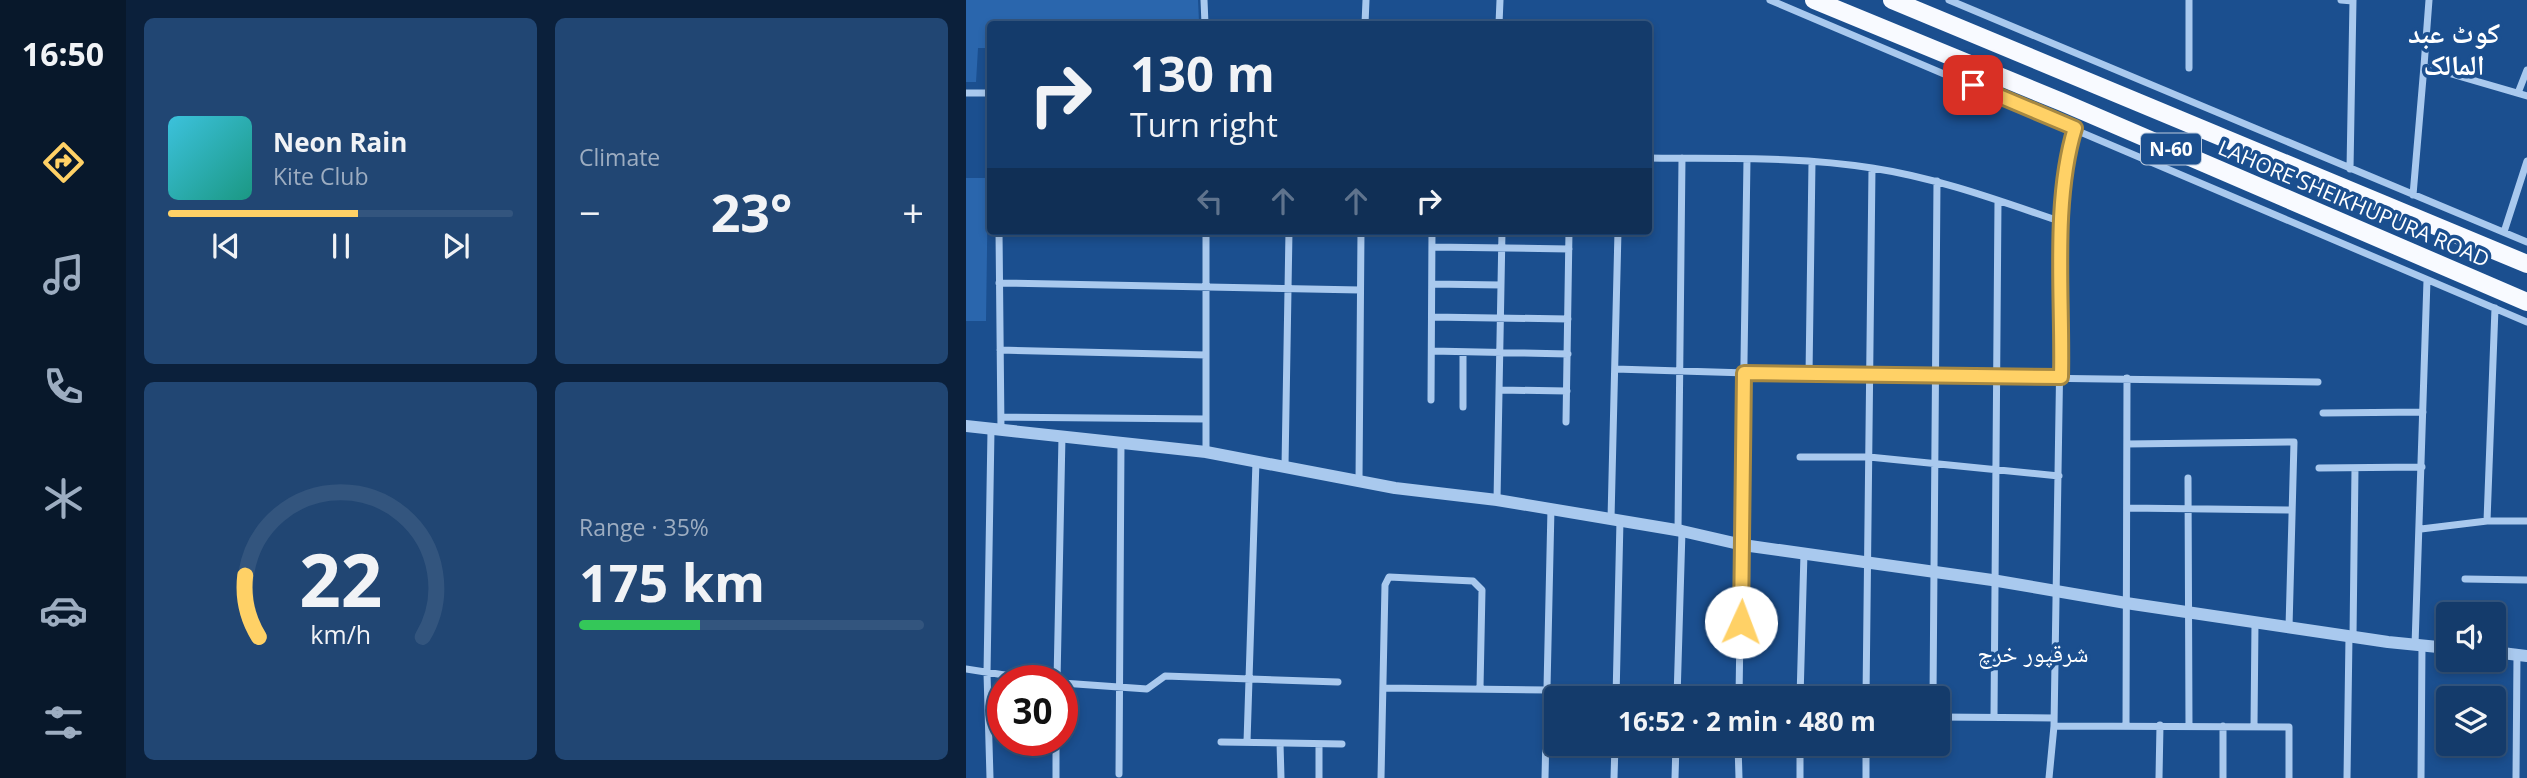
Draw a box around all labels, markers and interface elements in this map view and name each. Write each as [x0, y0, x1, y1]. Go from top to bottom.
district label: کوٹ عبد المالک [2408, 13, 2500, 83]
text: 16:50 [22, 32, 104, 75]
text: 130 m [1130, 40, 1275, 106]
icon: right [1015, 49, 1106, 140]
pin [1943, 55, 2003, 115]
icon: arrive [1954, 66, 1992, 104]
text: Turn right [1130, 103, 1278, 146]
text: Neon Rain [273, 124, 407, 160]
street label: LAHORE SHEIKHUPURA ROAD [2214, 133, 2494, 273]
road number: N-60 [2141, 134, 2201, 164]
icon: directions [39, 138, 88, 187]
text: Climate [579, 141, 660, 173]
text: Kite Club [273, 160, 368, 192]
text: 23° [711, 176, 792, 247]
icon: left [1191, 182, 1229, 220]
icon: ahead [1264, 182, 1302, 220]
icon: ahead [1337, 182, 1375, 220]
icon: right [1410, 182, 1448, 220]
text: − [579, 186, 601, 238]
text: + [902, 186, 924, 238]
icon: previous [207, 227, 245, 265]
icon: pause [322, 227, 360, 265]
icon: next [437, 227, 475, 265]
icon: music [39, 250, 88, 299]
icon: phone [39, 362, 88, 411]
icon: climate [39, 474, 88, 523]
text: Range · 35% [579, 511, 709, 543]
text: 22 [299, 529, 382, 628]
text: 175 km [579, 546, 765, 617]
position arrow [1704, 585, 1778, 659]
icon: car [39, 586, 88, 635]
map controls [2436, 602, 2506, 756]
button: sound [2436, 602, 2506, 672]
text: km/h [310, 617, 371, 651]
district label: شرقپور خرچ [1977, 636, 2089, 669]
speed limit sign: 30 [987, 665, 1078, 756]
button: layers [2436, 686, 2506, 756]
icon: filters [39, 698, 88, 747]
text: 16:52 · 2 min · 480 m [1618, 703, 1876, 739]

